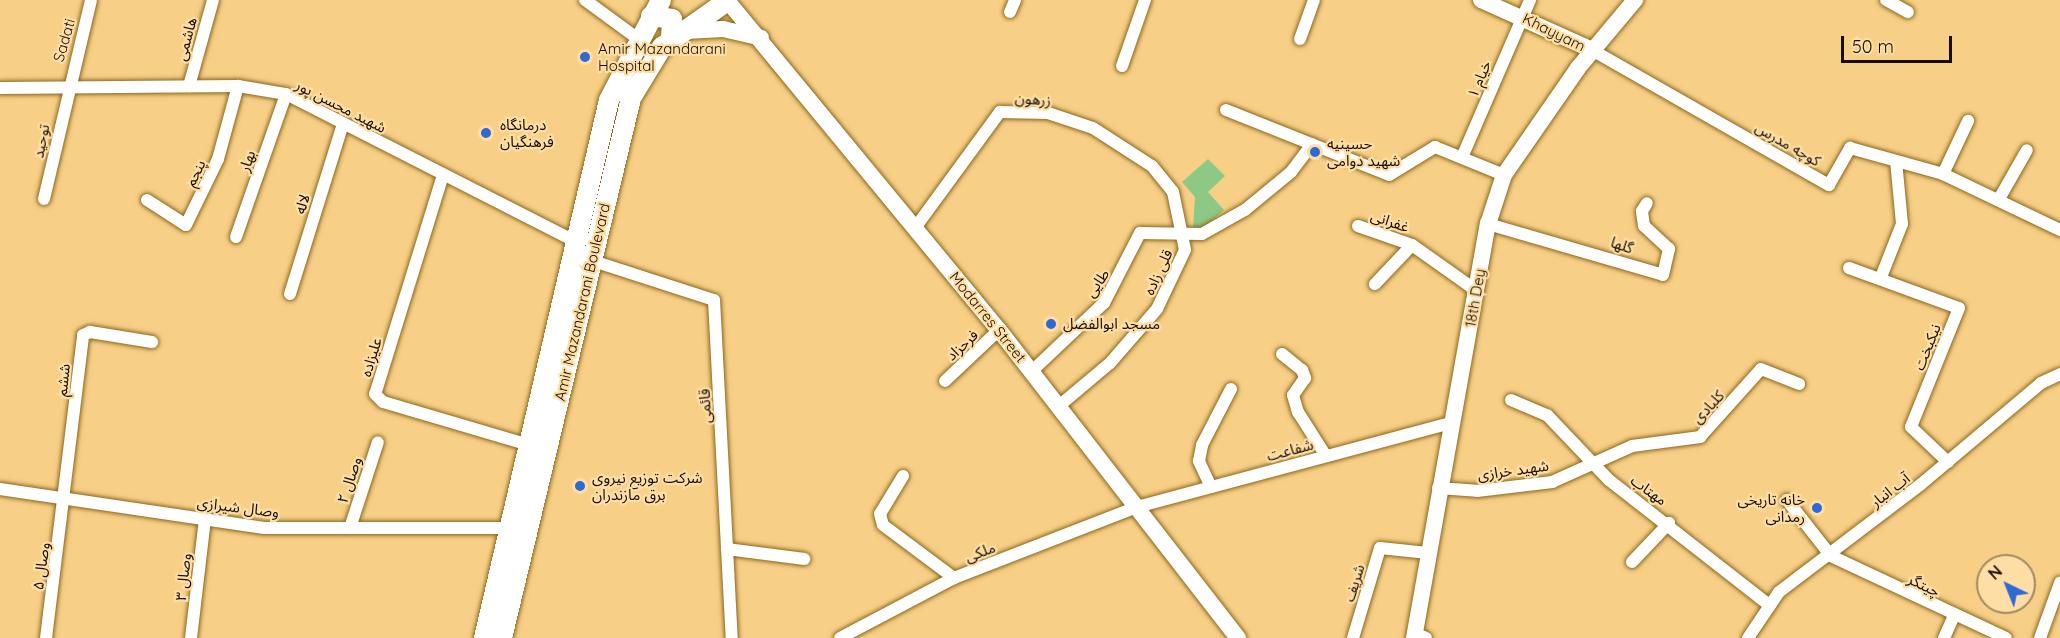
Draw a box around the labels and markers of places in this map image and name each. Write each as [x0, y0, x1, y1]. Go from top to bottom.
place label: Amir Mazandarani Hospital [598, 39, 726, 74]
marker: Amir Mazandarani Hospital [576, 48, 594, 66]
place label: درمانگاه فرهنگیان [500, 115, 554, 150]
marker: درمانگاه فرهنگیان [477, 124, 495, 142]
place label: حسینیه شهید دوامی [1327, 134, 1400, 169]
marker: حسینیه شهید دوامی [1308, 145, 1322, 159]
place label: مسجد ابوالفضل [1063, 315, 1160, 333]
marker: مسجد ابوالفضل [1044, 317, 1058, 331]
place label: شرکت توزیع نیروی برق مازندران [592, 468, 703, 503]
marker: شرکت توزیع نیروی برق مازندران [573, 479, 587, 493]
place label: خانه تاریخی رمدانی [1737, 490, 1805, 525]
marker: خانه تاریخی رمدانی [1810, 501, 1824, 515]

